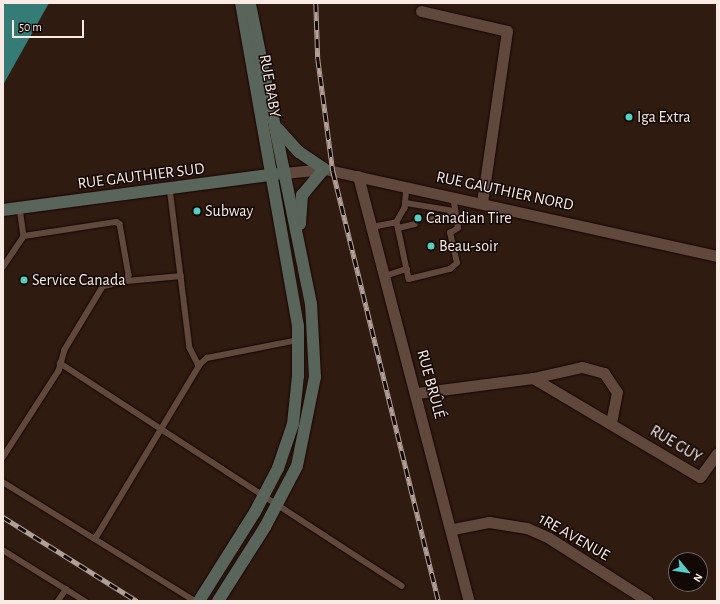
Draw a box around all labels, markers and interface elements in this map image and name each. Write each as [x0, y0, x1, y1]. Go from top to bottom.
scale bar [14, 12, 86, 38]
text: 50 m [19, 21, 42, 33]
street label: RUE BABY [255, 53, 285, 119]
place label: Iga Extra [637, 107, 691, 127]
marker: Iga Extra [624, 112, 634, 122]
street label: RUE GAUTHIER SUD [76, 159, 206, 193]
street label: RUE GAUTHIER NORD [435, 167, 575, 215]
place label: Subway [205, 201, 253, 221]
marker: Subway [192, 206, 202, 216]
place label: Canadian Tire [426, 208, 512, 228]
marker: Canadian Tire [413, 213, 423, 223]
place label: Beau-soir [439, 236, 498, 256]
marker: Beau-soir [426, 241, 436, 251]
place label: Service Canada [32, 270, 126, 290]
marker: Service Canada [19, 275, 29, 285]
street label: RUE BRÛLÉ [413, 347, 449, 421]
street label: RUE GUY [647, 421, 705, 467]
street label: 1RE AVENUE [535, 509, 613, 565]
north arrow [668, 552, 708, 592]
text: N [691, 572, 705, 584]

